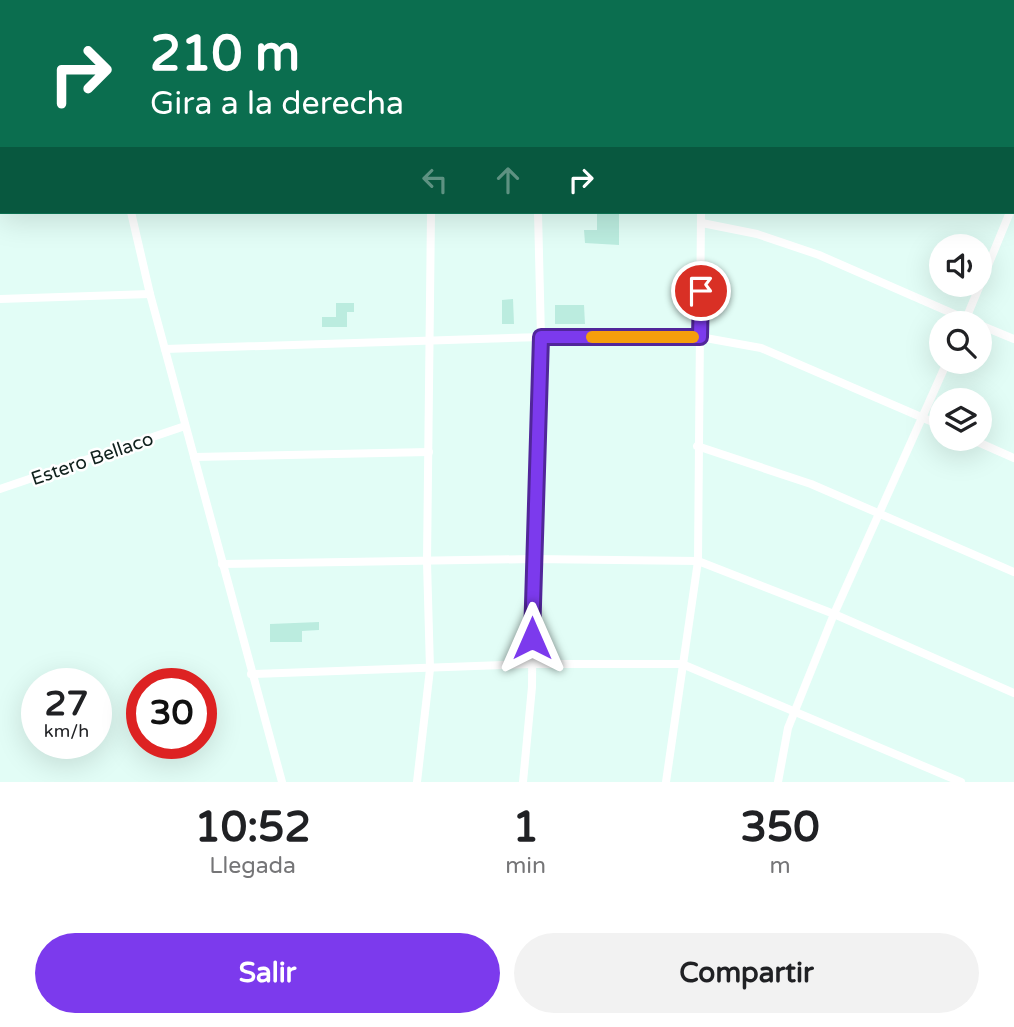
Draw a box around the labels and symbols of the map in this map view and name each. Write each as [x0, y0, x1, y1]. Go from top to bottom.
pin [671, 261, 731, 321]
street label: Estero Bellaco [28, 428, 156, 490]
position arrow [495, 601, 569, 675]
speed limit sign: 30 [126, 668, 217, 759]

